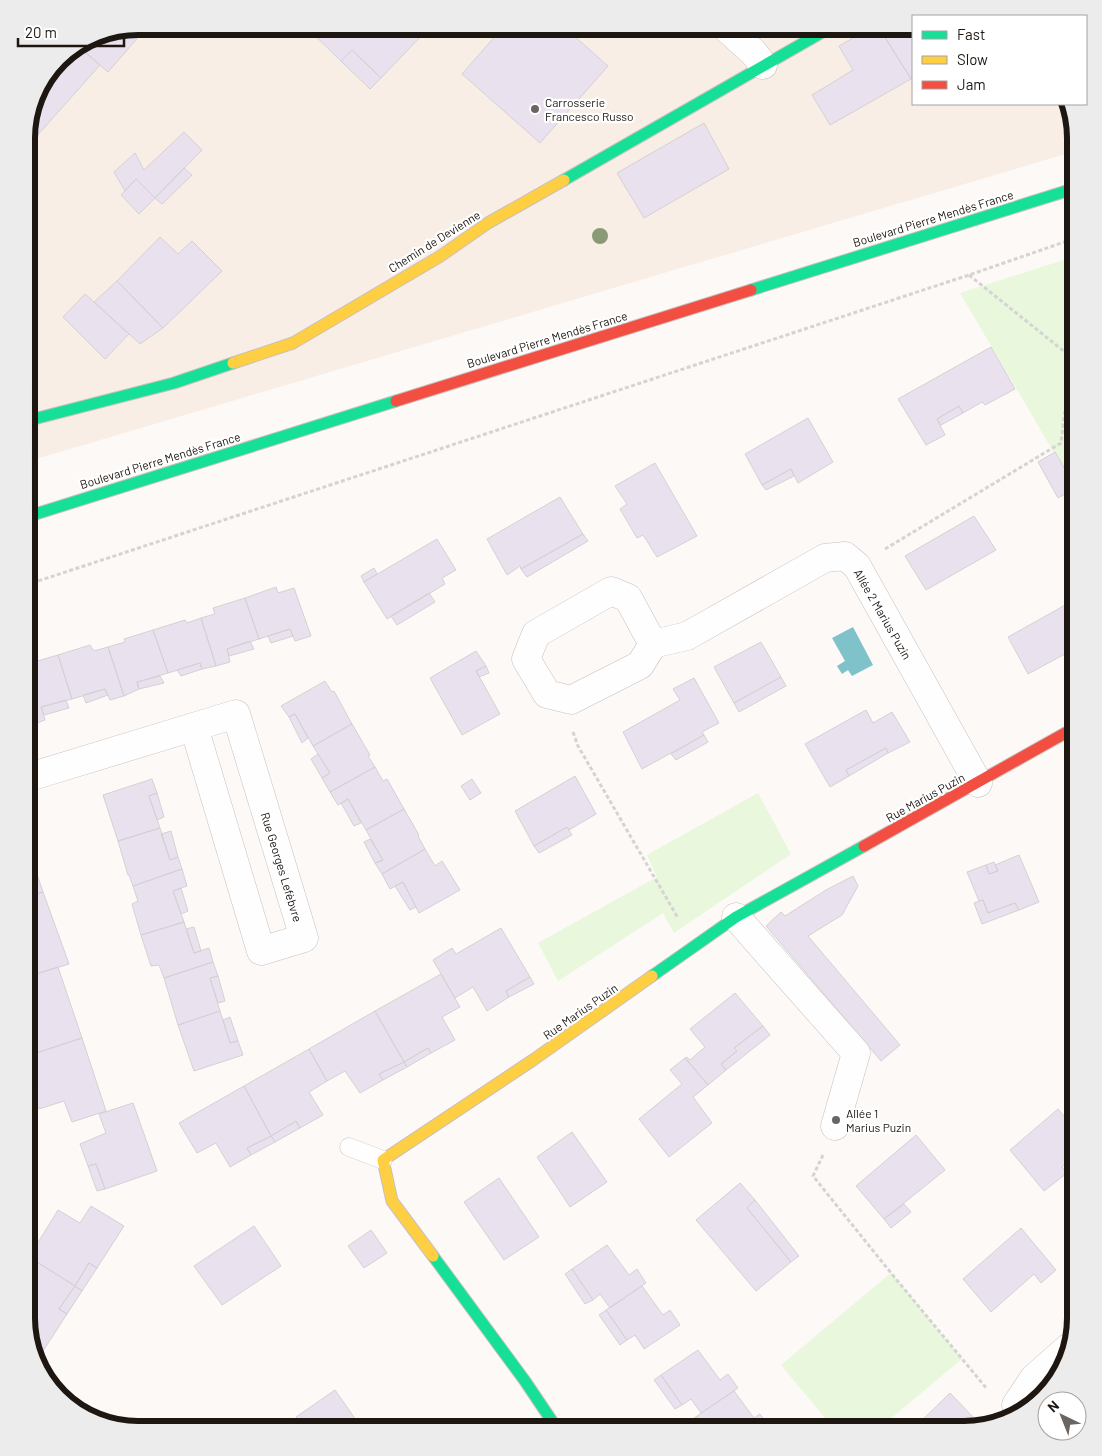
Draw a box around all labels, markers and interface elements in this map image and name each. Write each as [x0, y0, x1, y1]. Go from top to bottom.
scale bar [18, 15, 124, 47]
legend [912, 15, 1087, 105]
text: 20 m [25, 23, 57, 41]
text: Fast [957, 25, 985, 43]
text: Slow [957, 50, 988, 68]
text: Jam [957, 75, 986, 93]
place label: Carrosserie Francesco Russo [545, 95, 634, 123]
marker: Carrosserie Francesco Russo [529, 103, 541, 115]
street label: Boulevard Pierre Mendès France [851, 187, 1015, 249]
street label: Chemin de Devienne [386, 207, 482, 275]
street label: Boulevard Pierre Mendès France [465, 308, 629, 370]
street label: Boulevard Pierre Mendès France [78, 429, 242, 491]
street label: Allée 2 Marius Puzin [851, 566, 915, 662]
street label: Rue Marius Puzin [883, 770, 967, 824]
street label: Rue Georges Lefèbvre [259, 810, 305, 924]
street label: Rue Marius Puzin [540, 980, 620, 1042]
place label: Allée 1 Marius Puzin [846, 1106, 911, 1134]
marker: Allée 1 Marius Puzin [830, 1114, 842, 1126]
north arrow [1037, 1391, 1087, 1441]
text: N [1044, 1397, 1062, 1416]

